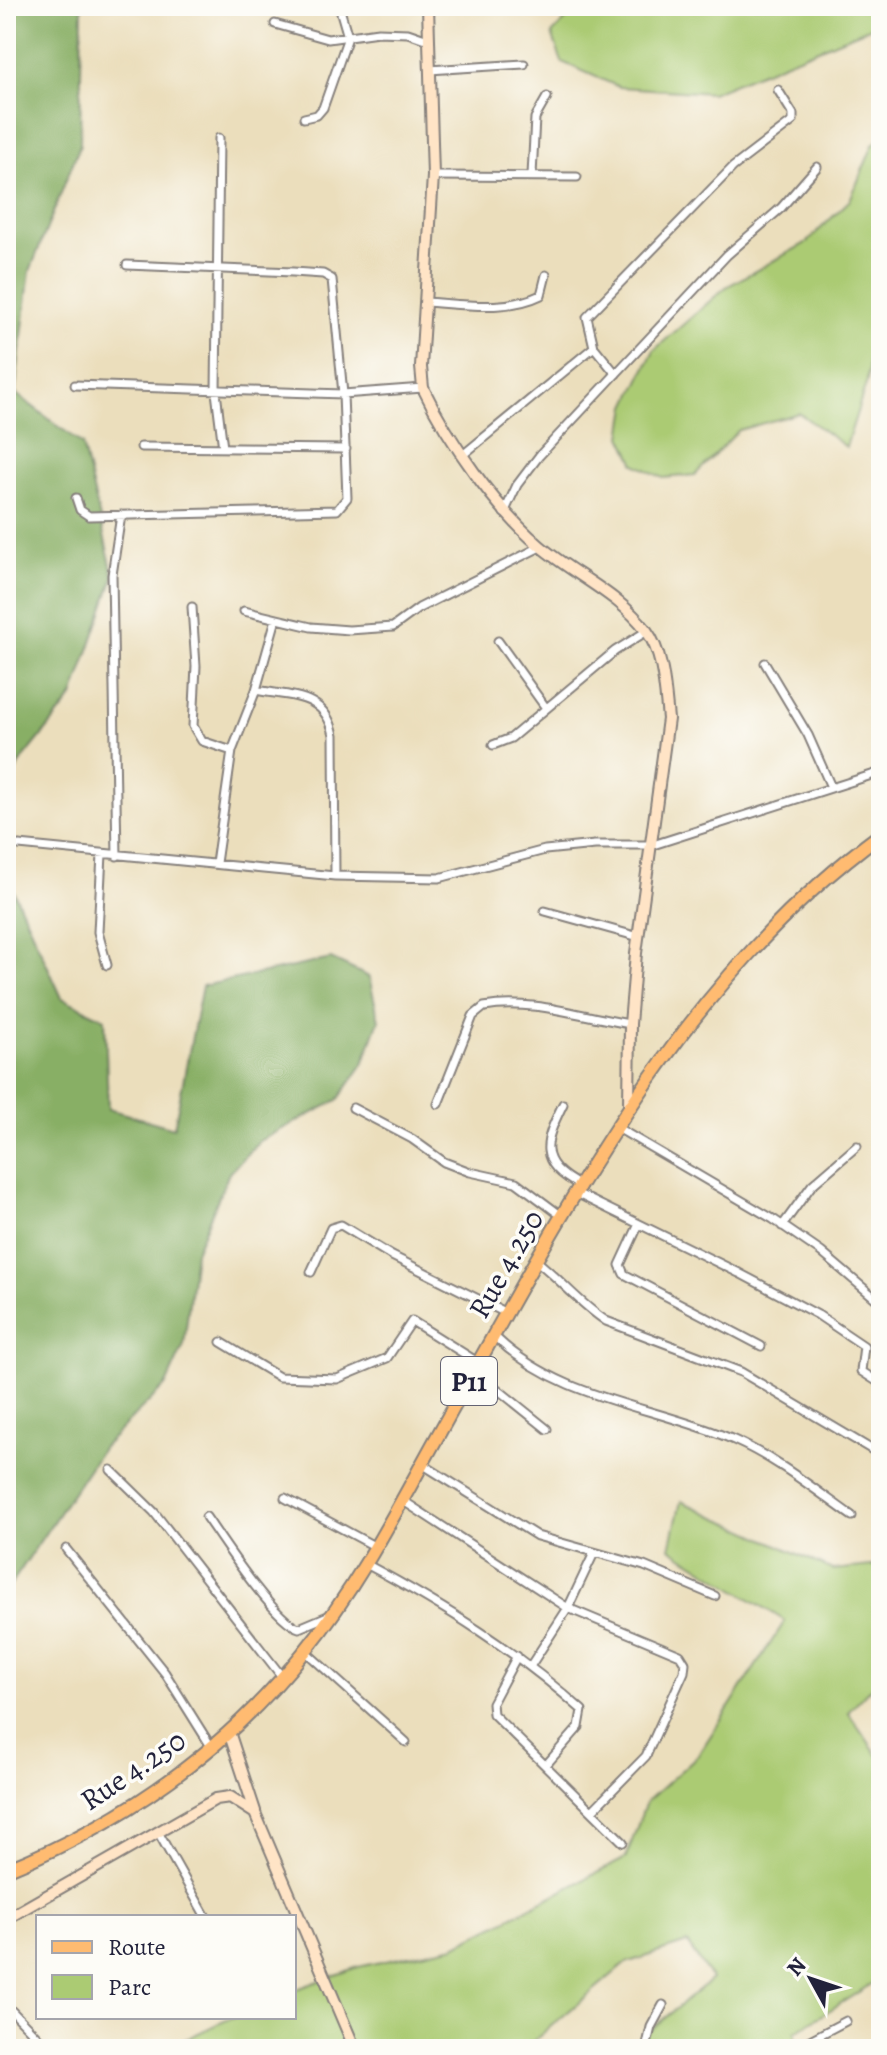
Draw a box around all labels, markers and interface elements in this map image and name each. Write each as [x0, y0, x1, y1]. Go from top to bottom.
street label: Rue 4.250 [459, 1203, 553, 1325]
road number: P11 [441, 1357, 497, 1405]
street label: Rue 4.250 [73, 1720, 193, 1820]
legend [36, 1915, 296, 2019]
text: Route [108, 1931, 166, 1963]
north arrow [771, 1939, 851, 2019]
text: N [780, 1951, 813, 1983]
text: Parc [108, 1971, 151, 2003]

